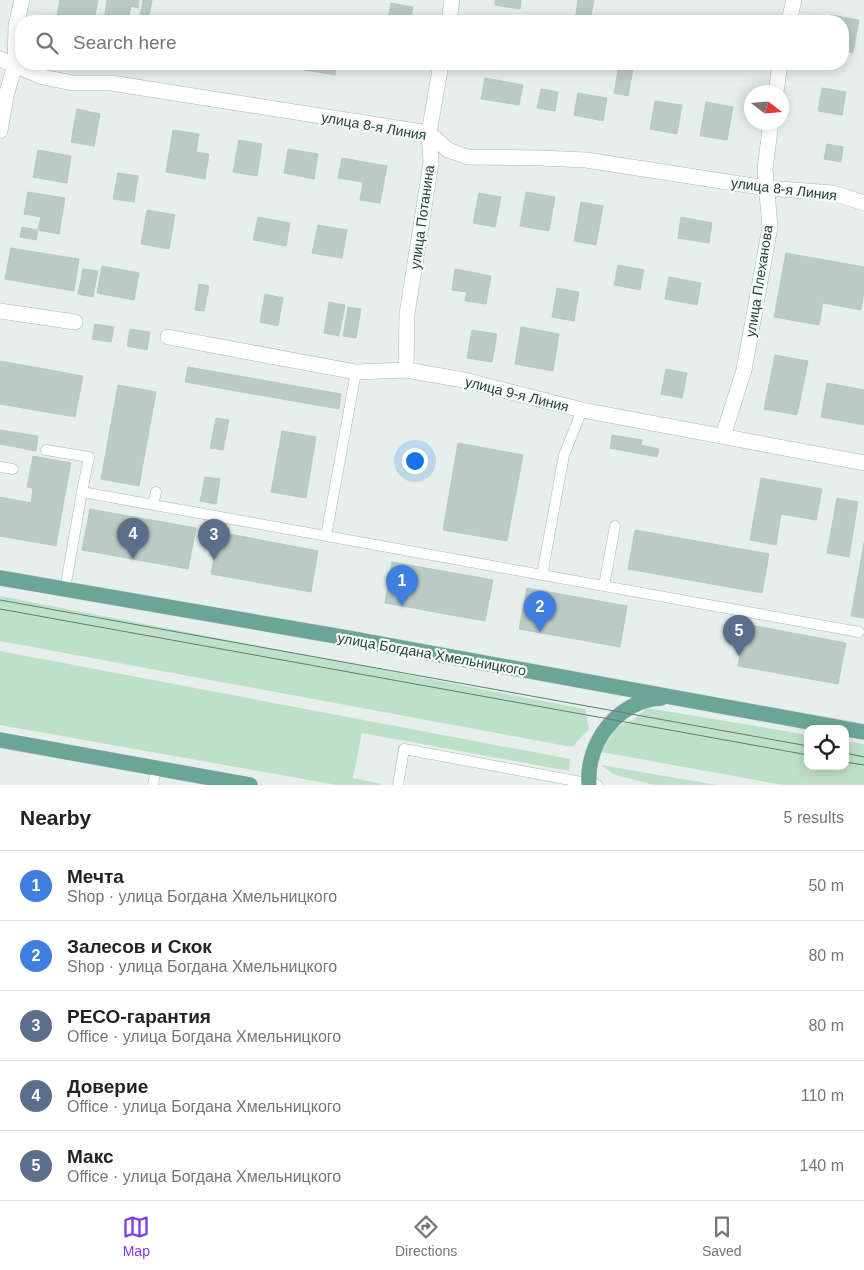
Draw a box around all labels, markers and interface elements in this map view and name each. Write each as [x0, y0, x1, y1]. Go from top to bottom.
search box [15, 15, 849, 70]
icon: search [33, 29, 61, 57]
text: Search here [73, 32, 177, 53]
north arrow [744, 85, 789, 130]
street label: улица 8-я Линия [320, 109, 428, 143]
street label: улица Потанина [407, 164, 437, 270]
street label: улица 8-я Линия [730, 175, 838, 203]
street label: улица Плеханова [742, 224, 776, 338]
street label: улица 9-я Линия [463, 373, 571, 415]
your location [402, 448, 428, 474]
pin: 4 [117, 518, 149, 559]
pin: 3 [198, 519, 230, 560]
pin: 1 [386, 565, 418, 606]
pin: 2 [524, 591, 556, 632]
pin: 5 [723, 615, 755, 656]
street label: улица Богдана Хмельницкого [336, 630, 528, 679]
map controls [804, 725, 849, 770]
button: locate [804, 725, 849, 770]
text: Nearby [20, 806, 91, 829]
text: 5 results [784, 809, 844, 826]
text: Мечта [67, 866, 124, 887]
text: 1 [32, 877, 40, 894]
text: 50 m [808, 877, 844, 894]
text: Shop · улица Богдана Хмельницкого [67, 888, 337, 905]
text: Залесов и Скок [67, 936, 212, 957]
text: 2 [32, 947, 40, 964]
text: 80 m [808, 947, 844, 964]
text: Shop · улица Богдана Хмельницкого [67, 958, 337, 975]
text: РЕСО-гарантия [67, 1006, 211, 1027]
text: 3 [32, 1017, 40, 1034]
text: 80 m [808, 1017, 844, 1034]
text: Office · улица Богдана Хмельницкого [67, 1028, 341, 1045]
text: Доверие [67, 1076, 148, 1097]
text: 4 [32, 1087, 40, 1104]
text: 110 m [801, 1087, 844, 1104]
text: Office · улица Богдана Хмельницкого [67, 1098, 341, 1115]
text: Макс [67, 1146, 113, 1167]
text: 5 [32, 1157, 40, 1174]
text: 140 m [800, 1157, 844, 1174]
text: Office · улица Богдана Хмельницкого [67, 1168, 341, 1185]
tab: Map [122, 1213, 150, 1259]
tab: Directions [395, 1213, 457, 1259]
tab: Saved [702, 1213, 742, 1259]

